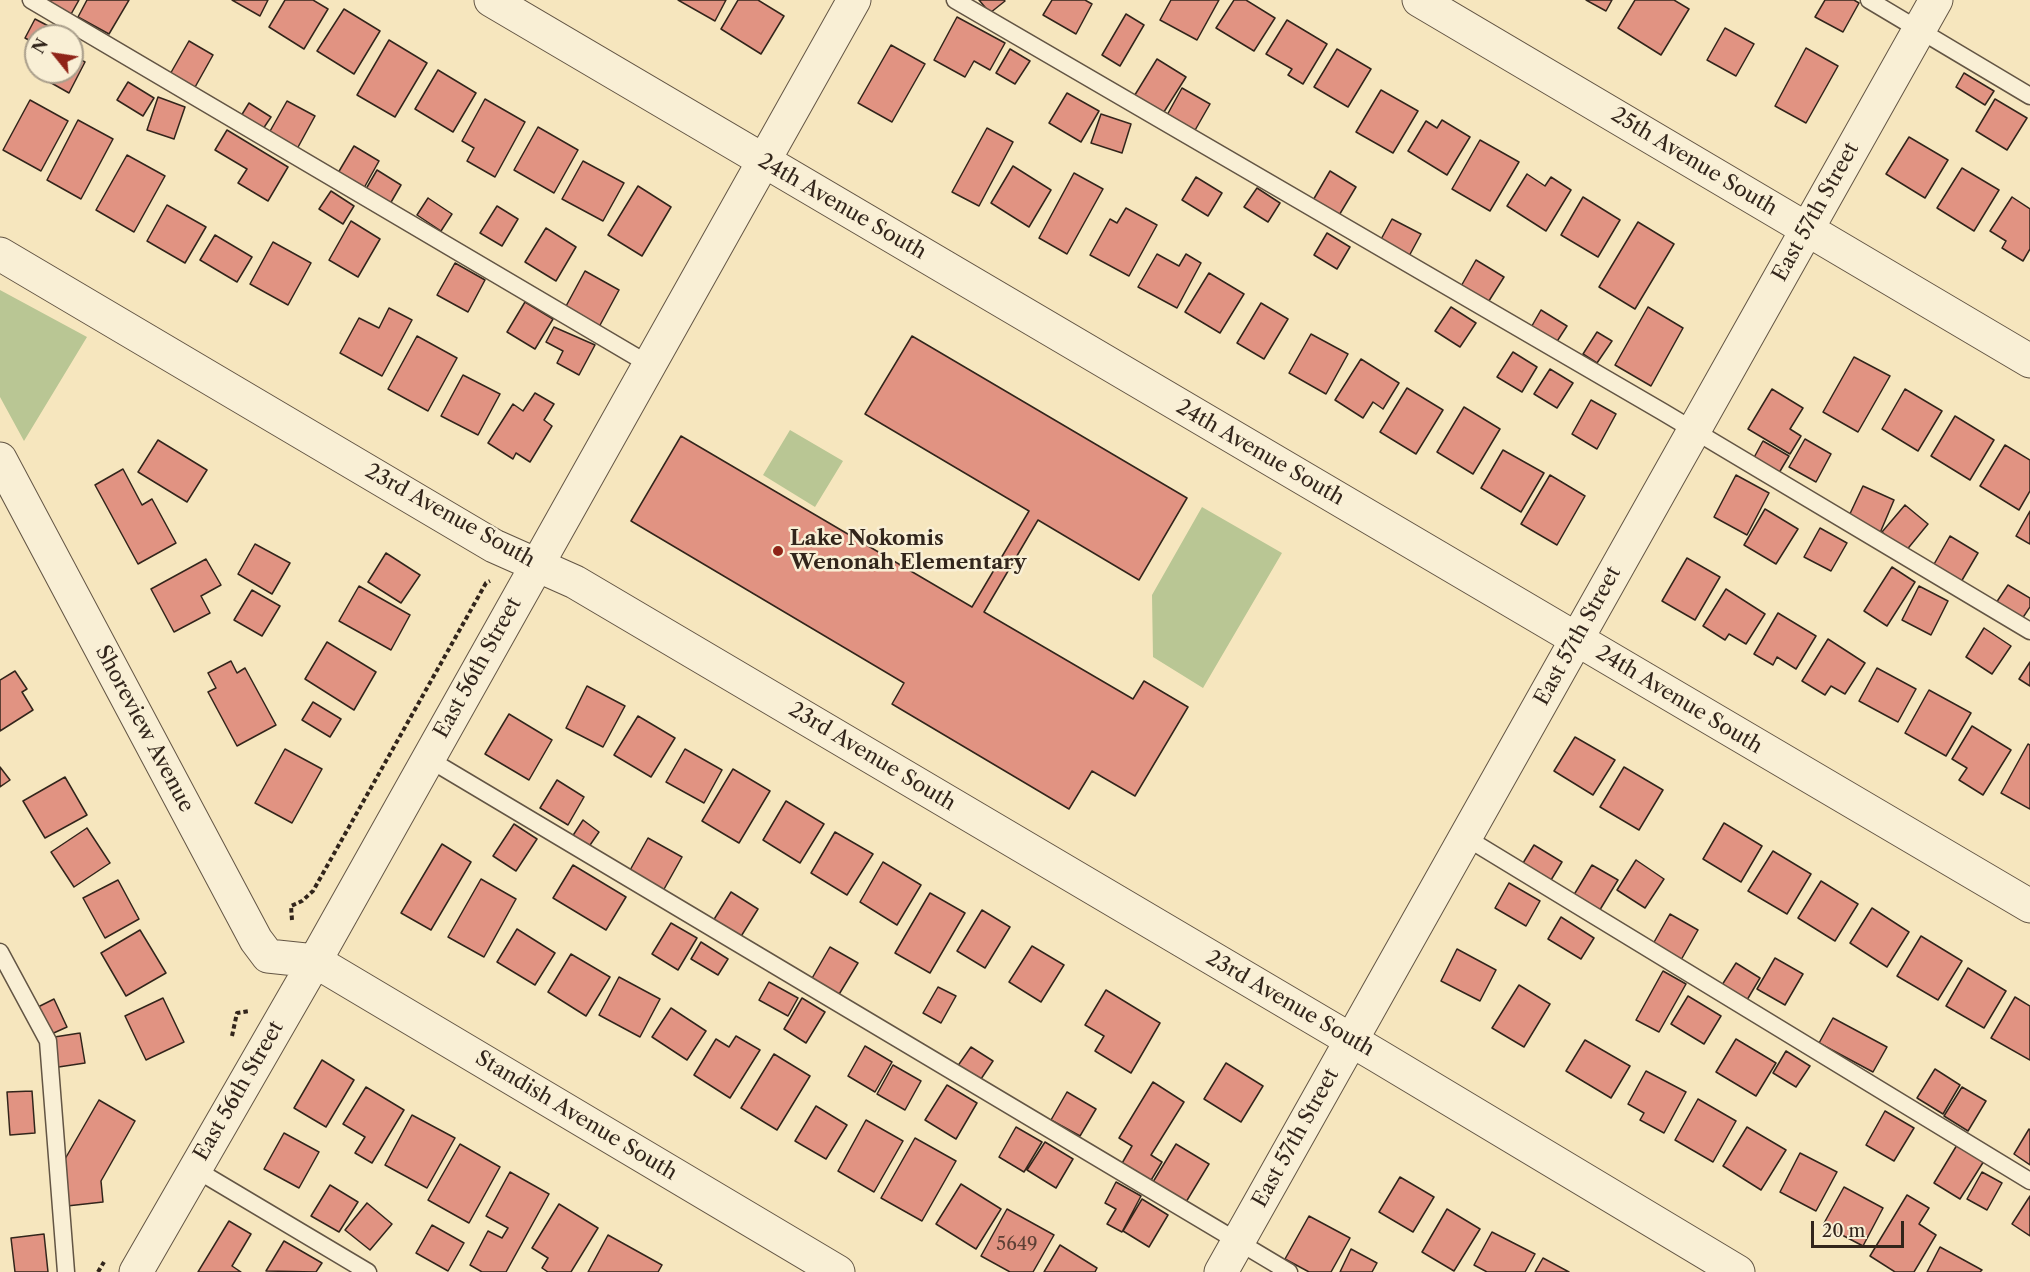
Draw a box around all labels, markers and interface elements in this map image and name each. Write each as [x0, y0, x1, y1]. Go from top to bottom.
north arrow [24, 24, 84, 84]
text: N [28, 35, 52, 57]
street label: 25th Avenue South [1607, 103, 1781, 221]
street label: East 57th Street [1767, 138, 1865, 286]
street label: 24th Avenue South [754, 149, 930, 265]
street label: 24th Avenue South [1172, 395, 1348, 511]
street label: 23rd Avenue South [361, 459, 539, 573]
place label: Lake Nokomis Wenonah Elementary [790, 526, 1026, 576]
marker: Lake Nokomis Wenonah Elementary [771, 544, 785, 558]
street label: East 57th Street [1529, 562, 1627, 710]
street label: East 56th Street [429, 593, 527, 743]
street label: 24th Avenue South [1591, 640, 1767, 760]
street label: Shoreview Avenue [89, 641, 199, 817]
street label: 23rd Avenue South [784, 697, 960, 817]
street label: 23rd Avenue South [1202, 946, 1378, 1062]
street label: East 56th Street [189, 1017, 289, 1165]
street label: Standish Avenue South [471, 1046, 681, 1186]
street label: East 57th Street [1247, 1064, 1345, 1212]
scale bar [1814, 1209, 1907, 1247]
text: 20 m [1822, 1220, 1865, 1242]
house number: 5649 [996, 1234, 1038, 1256]

